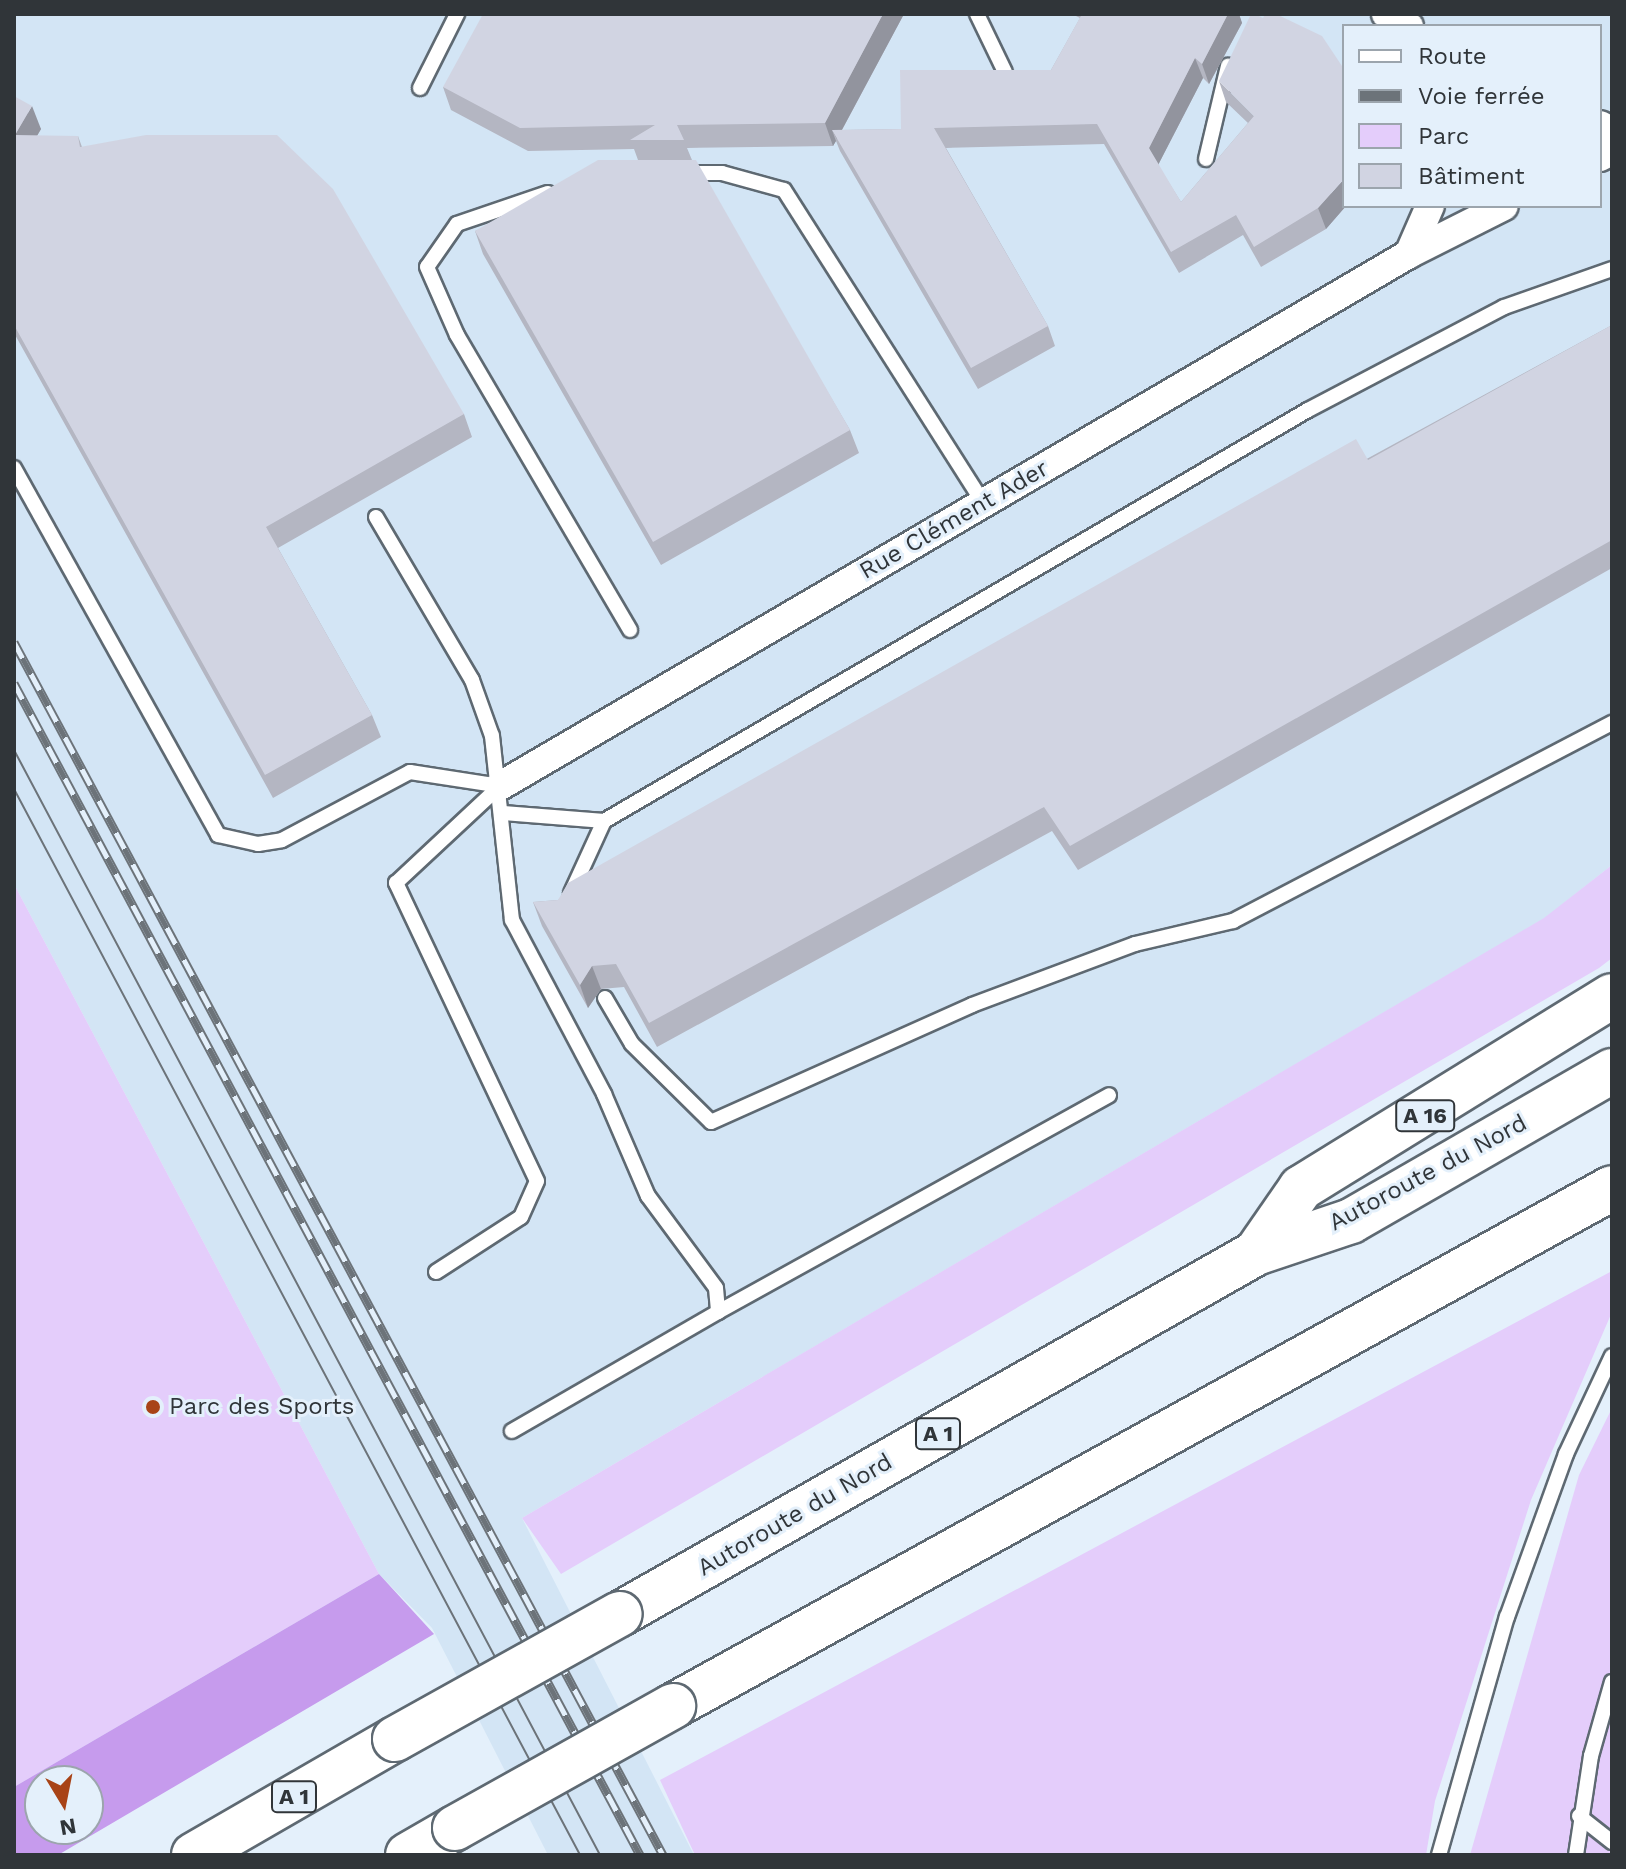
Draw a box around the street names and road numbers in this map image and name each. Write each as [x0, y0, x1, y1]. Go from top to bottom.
street label: Rue Clément Ader [854, 454, 1054, 586]
road number: A 16 [1393, 1098, 1457, 1134]
street label: Autoroute du Nord [1324, 1109, 1532, 1237]
road number: A 1 [914, 1416, 962, 1452]
street label: Autoroute du Nord [693, 1448, 897, 1582]
road number: A 1 [270, 1779, 318, 1815]

